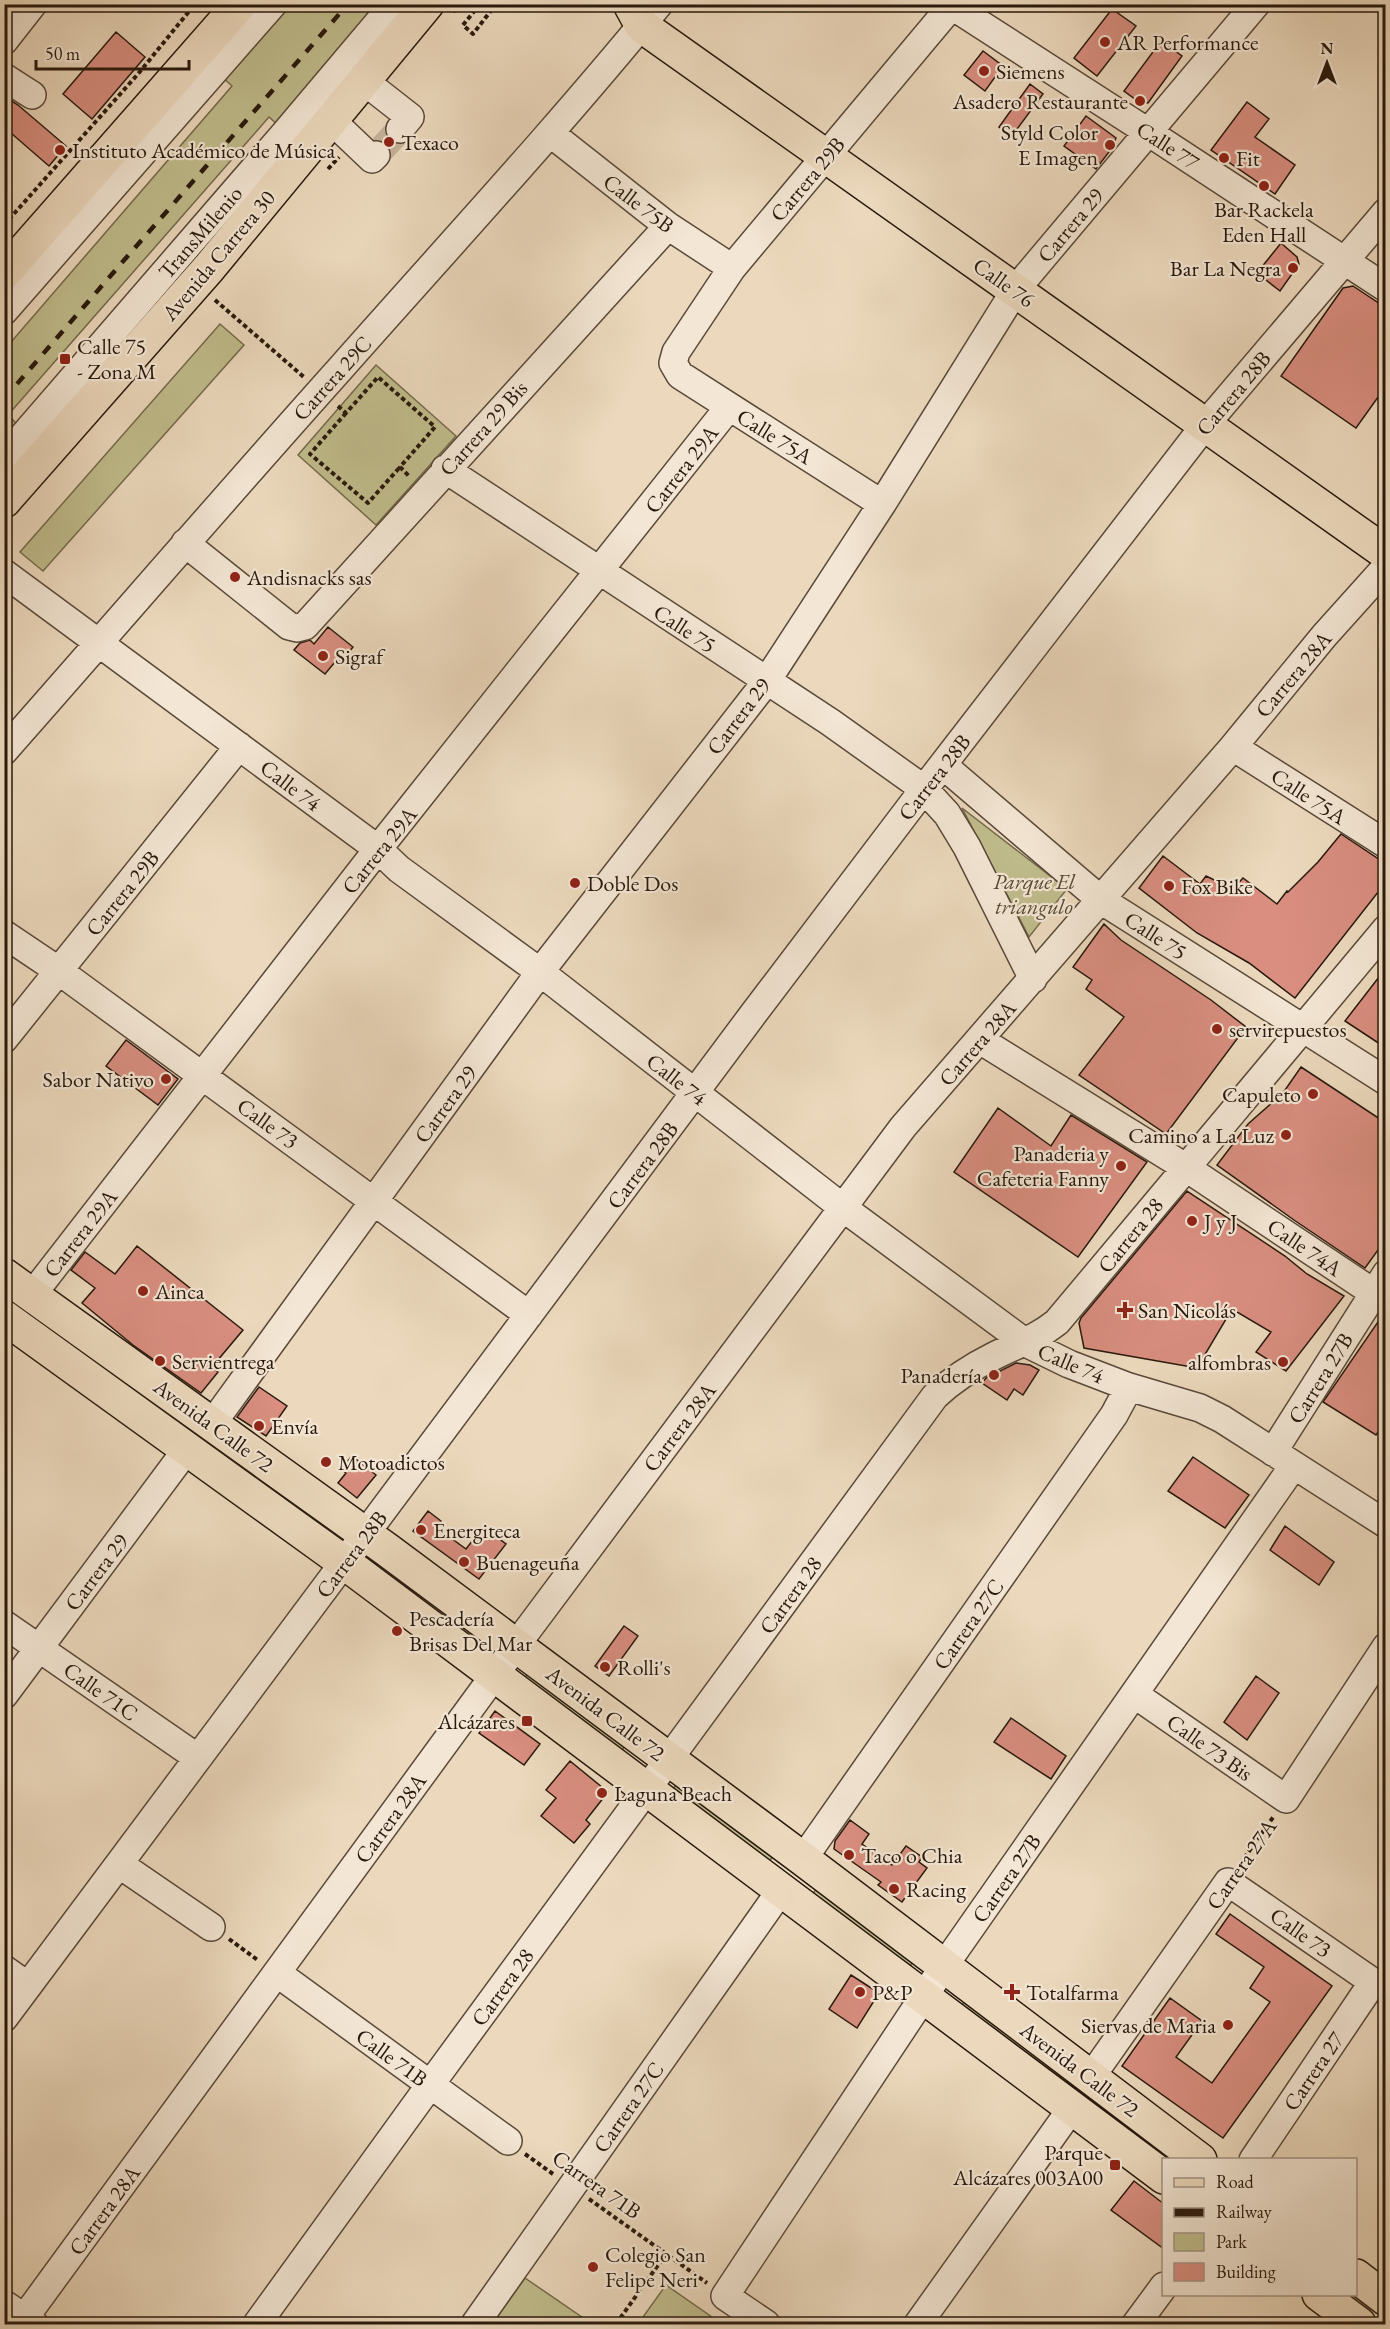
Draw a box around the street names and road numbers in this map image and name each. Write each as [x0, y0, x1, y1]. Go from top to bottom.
street label: Calle 77 [1131, 114, 1205, 177]
street label: Carrera 29B [763, 131, 851, 228]
street label: Calle 75B [597, 167, 680, 240]
street label: TransMilenio [152, 180, 249, 285]
street label: Carrera 29 [1031, 181, 1110, 269]
street label: Avenida Carrera 30 [155, 184, 282, 327]
street label: Calle 76 [967, 251, 1041, 314]
street label: Carrera 29C [286, 330, 378, 427]
street label: Carrera 28B [1189, 345, 1277, 442]
street label: Carrera 29 Bis [433, 374, 534, 482]
street label: Calle 75A [731, 402, 819, 471]
street label: Carrera 29A [638, 419, 725, 519]
street label: Calle 75 [648, 597, 722, 659]
street label: Carrera 28A [1249, 624, 1339, 724]
street label: Carrera 29 [700, 672, 777, 761]
street label: Carrera 28B [891, 728, 977, 827]
street label: Calle 74 [254, 753, 327, 818]
street label: Calle 75A [1265, 761, 1353, 832]
street label: Carrera 29A [335, 800, 424, 900]
street label: Carrera 29B [79, 844, 166, 942]
street label: Calle 75 [1119, 904, 1193, 966]
street label: Carrera 28A [932, 994, 1023, 1092]
street label: Calle 74 [641, 1047, 713, 1112]
street label: Carrera 29 [407, 1059, 484, 1149]
street label: Calle 73 [231, 1091, 304, 1155]
street label: Carrera 28B [600, 1116, 685, 1215]
street label: Carrera 29A [37, 1183, 124, 1283]
street label: Carrera 28 [1091, 1191, 1170, 1279]
street label: Calle 74A [1262, 1212, 1348, 1283]
street label: Carrera 27B [1281, 1327, 1360, 1429]
street label: Calle 74 [1033, 1337, 1109, 1390]
street label: Avenida Calle 72 [147, 1371, 280, 1479]
street label: Carrera 28A [636, 1376, 723, 1478]
street label: Carrera 28B [309, 1505, 394, 1604]
street label: Carrera 29 [58, 1528, 135, 1617]
street label: Carrera 28 [752, 1551, 828, 1640]
street label: Carrera 27C [926, 1573, 1010, 1676]
street label: Calle 71C [58, 1655, 144, 1728]
street label: Avenida Calle 72 [540, 1659, 671, 1768]
street label: Calle 73 Bis [1161, 1707, 1259, 1788]
street label: Carrera 28A [348, 1767, 433, 1869]
street label: Carrera 27A [1200, 1813, 1284, 1915]
street label: Carrera 27B [965, 1828, 1048, 1928]
street label: Calle 73 [1264, 1901, 1337, 1964]
street label: Carrera 28 [464, 1943, 540, 2032]
street label: Avenida Calle 72 [1014, 2015, 1145, 2124]
street label: Calle 71B [350, 2022, 433, 2093]
street label: Carrera 27 [1276, 2026, 1351, 2116]
street label: Carrera 27C [586, 2056, 670, 2159]
street label: Carrera 71B [547, 2143, 647, 2226]
street label: Carrera 28A [62, 2159, 147, 2261]

